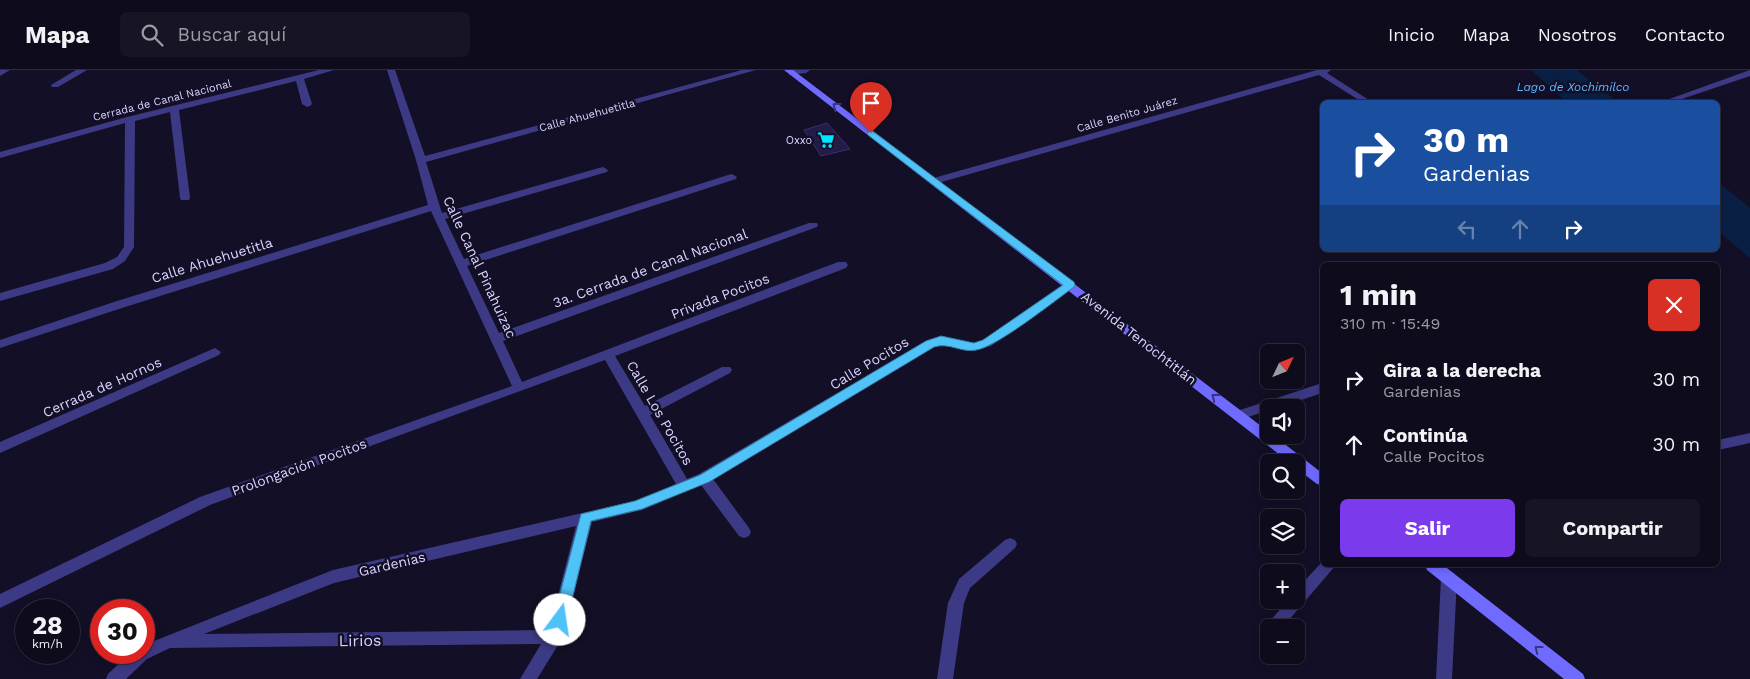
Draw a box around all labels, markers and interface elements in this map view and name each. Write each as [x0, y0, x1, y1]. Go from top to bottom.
search box [120, 12, 470, 57]
text: Mapa [25, 21, 90, 49]
icon: search [138, 21, 166, 49]
text: Buscar aquí [178, 23, 286, 46]
text: Inicio [1388, 24, 1435, 45]
text: Mapa [1463, 24, 1510, 45]
text: Nosotros [1538, 24, 1617, 45]
text: Contacto [1645, 24, 1725, 45]
street label: Cerrada de Canal Nacional [91, 77, 233, 124]
water label: Lago de Xochimilco [1517, 80, 1629, 94]
pin [850, 82, 892, 133]
icon: arrive [857, 89, 885, 117]
street label: Calle Benito Juárez [1075, 94, 1179, 135]
street label: Calle Ahuehuetitla [538, 96, 637, 135]
one-way arrow [833, 104, 842, 112]
text: 30 m [1423, 119, 1509, 161]
icon: right [1340, 120, 1405, 185]
supermarket icon: Oxxo [816, 130, 836, 150]
place label: Oxxo [786, 134, 812, 147]
text: Gardenias [1423, 161, 1530, 186]
street label: Calle Canal Pinahuizac [440, 193, 520, 341]
icon: left [1453, 215, 1481, 243]
icon: ahead [1506, 215, 1534, 243]
icon: right [1559, 215, 1587, 243]
street label: 3a. Cerrada de Canal Nacional [551, 225, 750, 311]
street label: Calle Ahuehuetitla [149, 234, 275, 286]
street label: Privada Pocitos [668, 270, 772, 322]
text: 1 min [1340, 277, 1417, 312]
button: close [1648, 279, 1700, 331]
street label: Avenida Tenochtitlán [1078, 288, 1200, 388]
text: 310 m · 15:49 [1340, 314, 1440, 333]
street label: Calle Pocitos [827, 333, 911, 393]
north arrow [1260, 344, 1305, 389]
map controls [1260, 344, 1305, 664]
street label: Cerrada de Hornos [40, 354, 164, 420]
street label: Calle Los Pocitos [624, 358, 696, 468]
text: Gira a la derecha [1383, 359, 1541, 382]
icon: right [1340, 366, 1368, 394]
text: 30 m [1653, 368, 1700, 391]
text: Gardenias [1383, 382, 1461, 401]
one-way arrow [1212, 394, 1221, 402]
button: sound [1260, 399, 1305, 444]
text: Continúa [1383, 424, 1467, 447]
icon: ahead [1340, 431, 1368, 459]
text: 30 m [1653, 433, 1700, 456]
street label: Prolongación Pocitos [229, 435, 369, 499]
text: Calle Pocitos [1383, 447, 1485, 466]
button: search [1260, 454, 1305, 499]
button: Salir [1340, 499, 1515, 557]
button: Compartir [1525, 499, 1700, 557]
button: layers [1260, 509, 1305, 554]
street label: Gardenias [357, 549, 427, 579]
button: + [1260, 564, 1305, 609]
position arrow [533, 593, 585, 645]
speed limit sign: 30 [90, 599, 155, 664]
text: 28 [32, 611, 63, 640]
button: − [1260, 619, 1305, 664]
street label: Lirios [339, 631, 381, 650]
text: km/h [32, 637, 63, 651]
one-way arrow [1535, 646, 1544, 654]

